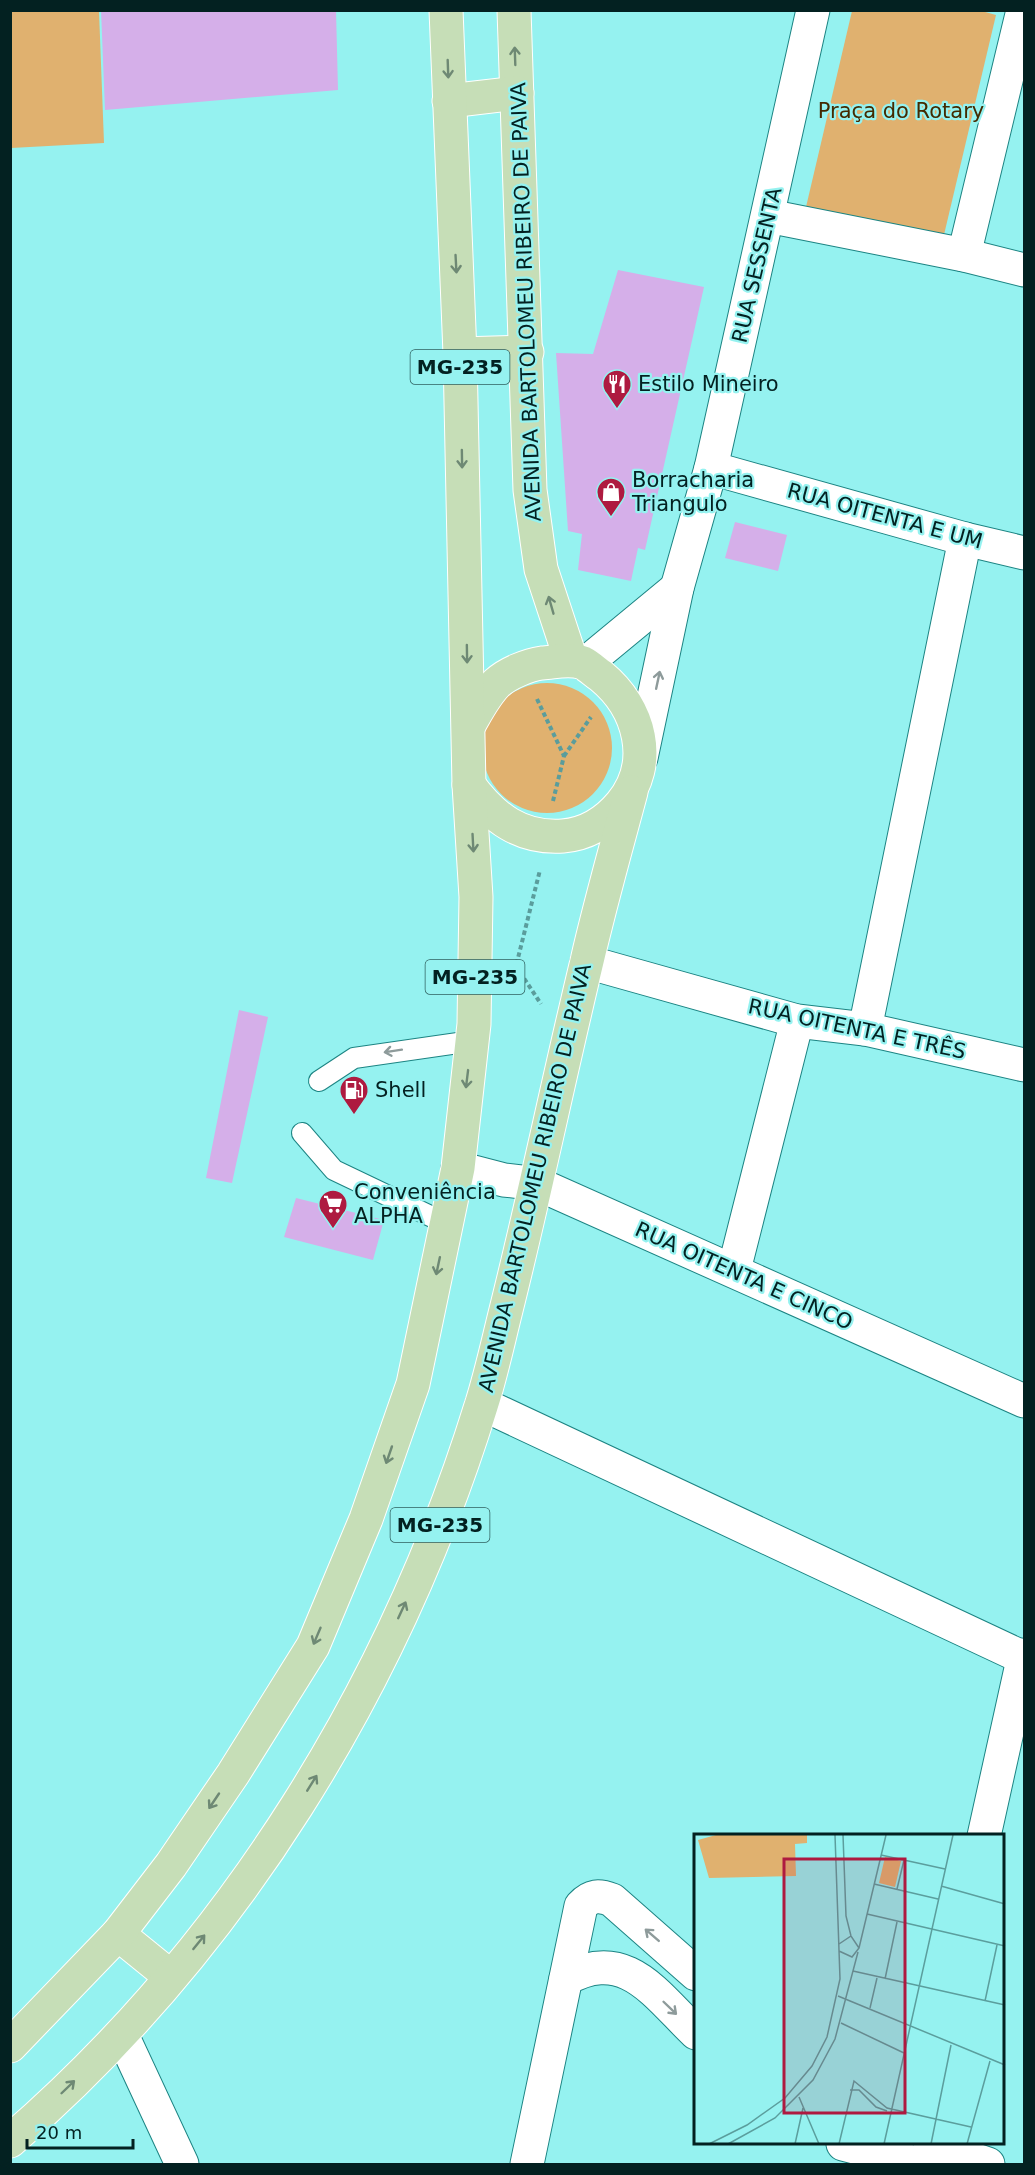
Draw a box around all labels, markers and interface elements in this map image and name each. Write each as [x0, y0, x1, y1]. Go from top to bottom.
one-way arrow [510, 46, 521, 66]
one-way arrow [442, 58, 453, 78]
street label: AVENIDA BARTOLOMEU RIBEIRO DE PAIVA [506, 81, 546, 522]
park label: Praça do Rotary [818, 99, 984, 123]
street label: RUA SESSENTA [727, 184, 787, 345]
one-way arrow [450, 253, 462, 273]
road number: MG-235 [410, 350, 510, 384]
restaurant icon: Estilo Mineiro [601, 368, 633, 410]
place label: Estilo Mineiro [638, 372, 779, 396]
one-way arrow [457, 448, 468, 468]
place label: Borracharia Triangulo [631, 468, 754, 516]
shop icon: Borracharia Triangulo [595, 476, 627, 518]
street label: RUA OITENTA E UM [785, 478, 985, 554]
one-way arrow [545, 596, 556, 615]
one-way arrow [461, 643, 473, 663]
one-way arrow [653, 671, 664, 691]
one-way arrow [467, 833, 478, 853]
road number: MG-235 [426, 960, 524, 994]
street label: AVENIDA BARTOLOMEU RIBEIRO DE PAIVA [474, 961, 596, 1395]
street label: RUA OITENTA E TRÊS [746, 993, 968, 1064]
one-way arrow [384, 1045, 404, 1056]
one-way arrow [462, 1069, 473, 1089]
fuel station icon: Shell [338, 1074, 370, 1116]
place label: Shell [375, 1078, 426, 1102]
place label: Conveniência ALPHA [354, 1180, 496, 1228]
supermarket icon: Conveniência ALPHA [317, 1188, 349, 1230]
street label: RUA OITENTA E CINCO [632, 1217, 856, 1335]
one-way arrow [431, 1257, 443, 1276]
one-way arrow [382, 1445, 393, 1464]
road number: MG-235 [390, 1508, 490, 1542]
one-way arrow [396, 1602, 408, 1620]
one-way arrow [311, 1626, 322, 1645]
one-way arrow [306, 1775, 318, 1792]
one-way arrow [208, 1793, 220, 1809]
inset map [694, 1834, 1005, 2145]
one-way arrow [644, 1929, 660, 1942]
one-way arrow [193, 1935, 206, 1951]
one-way arrow [662, 2001, 677, 2015]
one-way arrow [61, 2079, 76, 2094]
scale bar [27, 2112, 134, 2150]
text: 20 m [36, 2122, 82, 2143]

